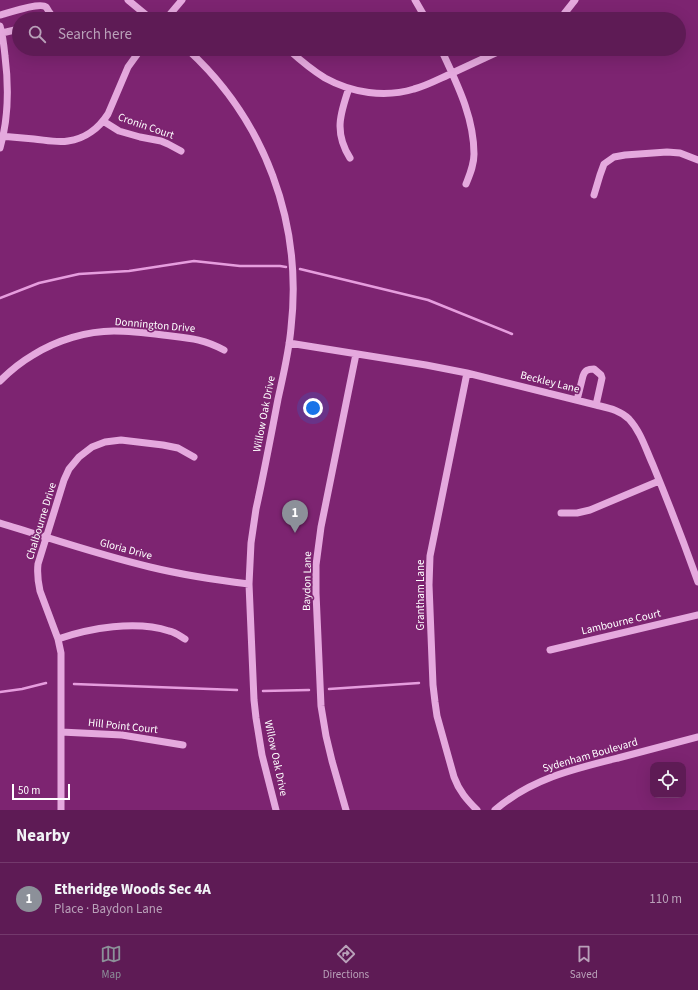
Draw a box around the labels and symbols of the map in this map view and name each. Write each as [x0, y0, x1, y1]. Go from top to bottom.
street label: Cronin Court [116, 109, 176, 143]
street label: Donnington Drive [114, 314, 196, 336]
street label: Beckley Lane [519, 367, 582, 397]
street label: Willow Oak Drive [249, 374, 279, 453]
your location [303, 398, 323, 418]
street label: Chalbourne Drive [22, 480, 60, 561]
pin: 1 [282, 500, 308, 533]
street label: Gloria Drive [98, 535, 154, 563]
street label: Baydon Lane [299, 550, 315, 611]
street label: Grantham Lane [413, 559, 428, 630]
street label: Lambourne Court [580, 605, 663, 638]
street label: Hill Point Court [87, 715, 159, 737]
street label: Willow Oak Drive [261, 719, 291, 798]
street label: Sydenham Boulevard [541, 734, 639, 776]
scale bar [12, 782, 70, 801]

